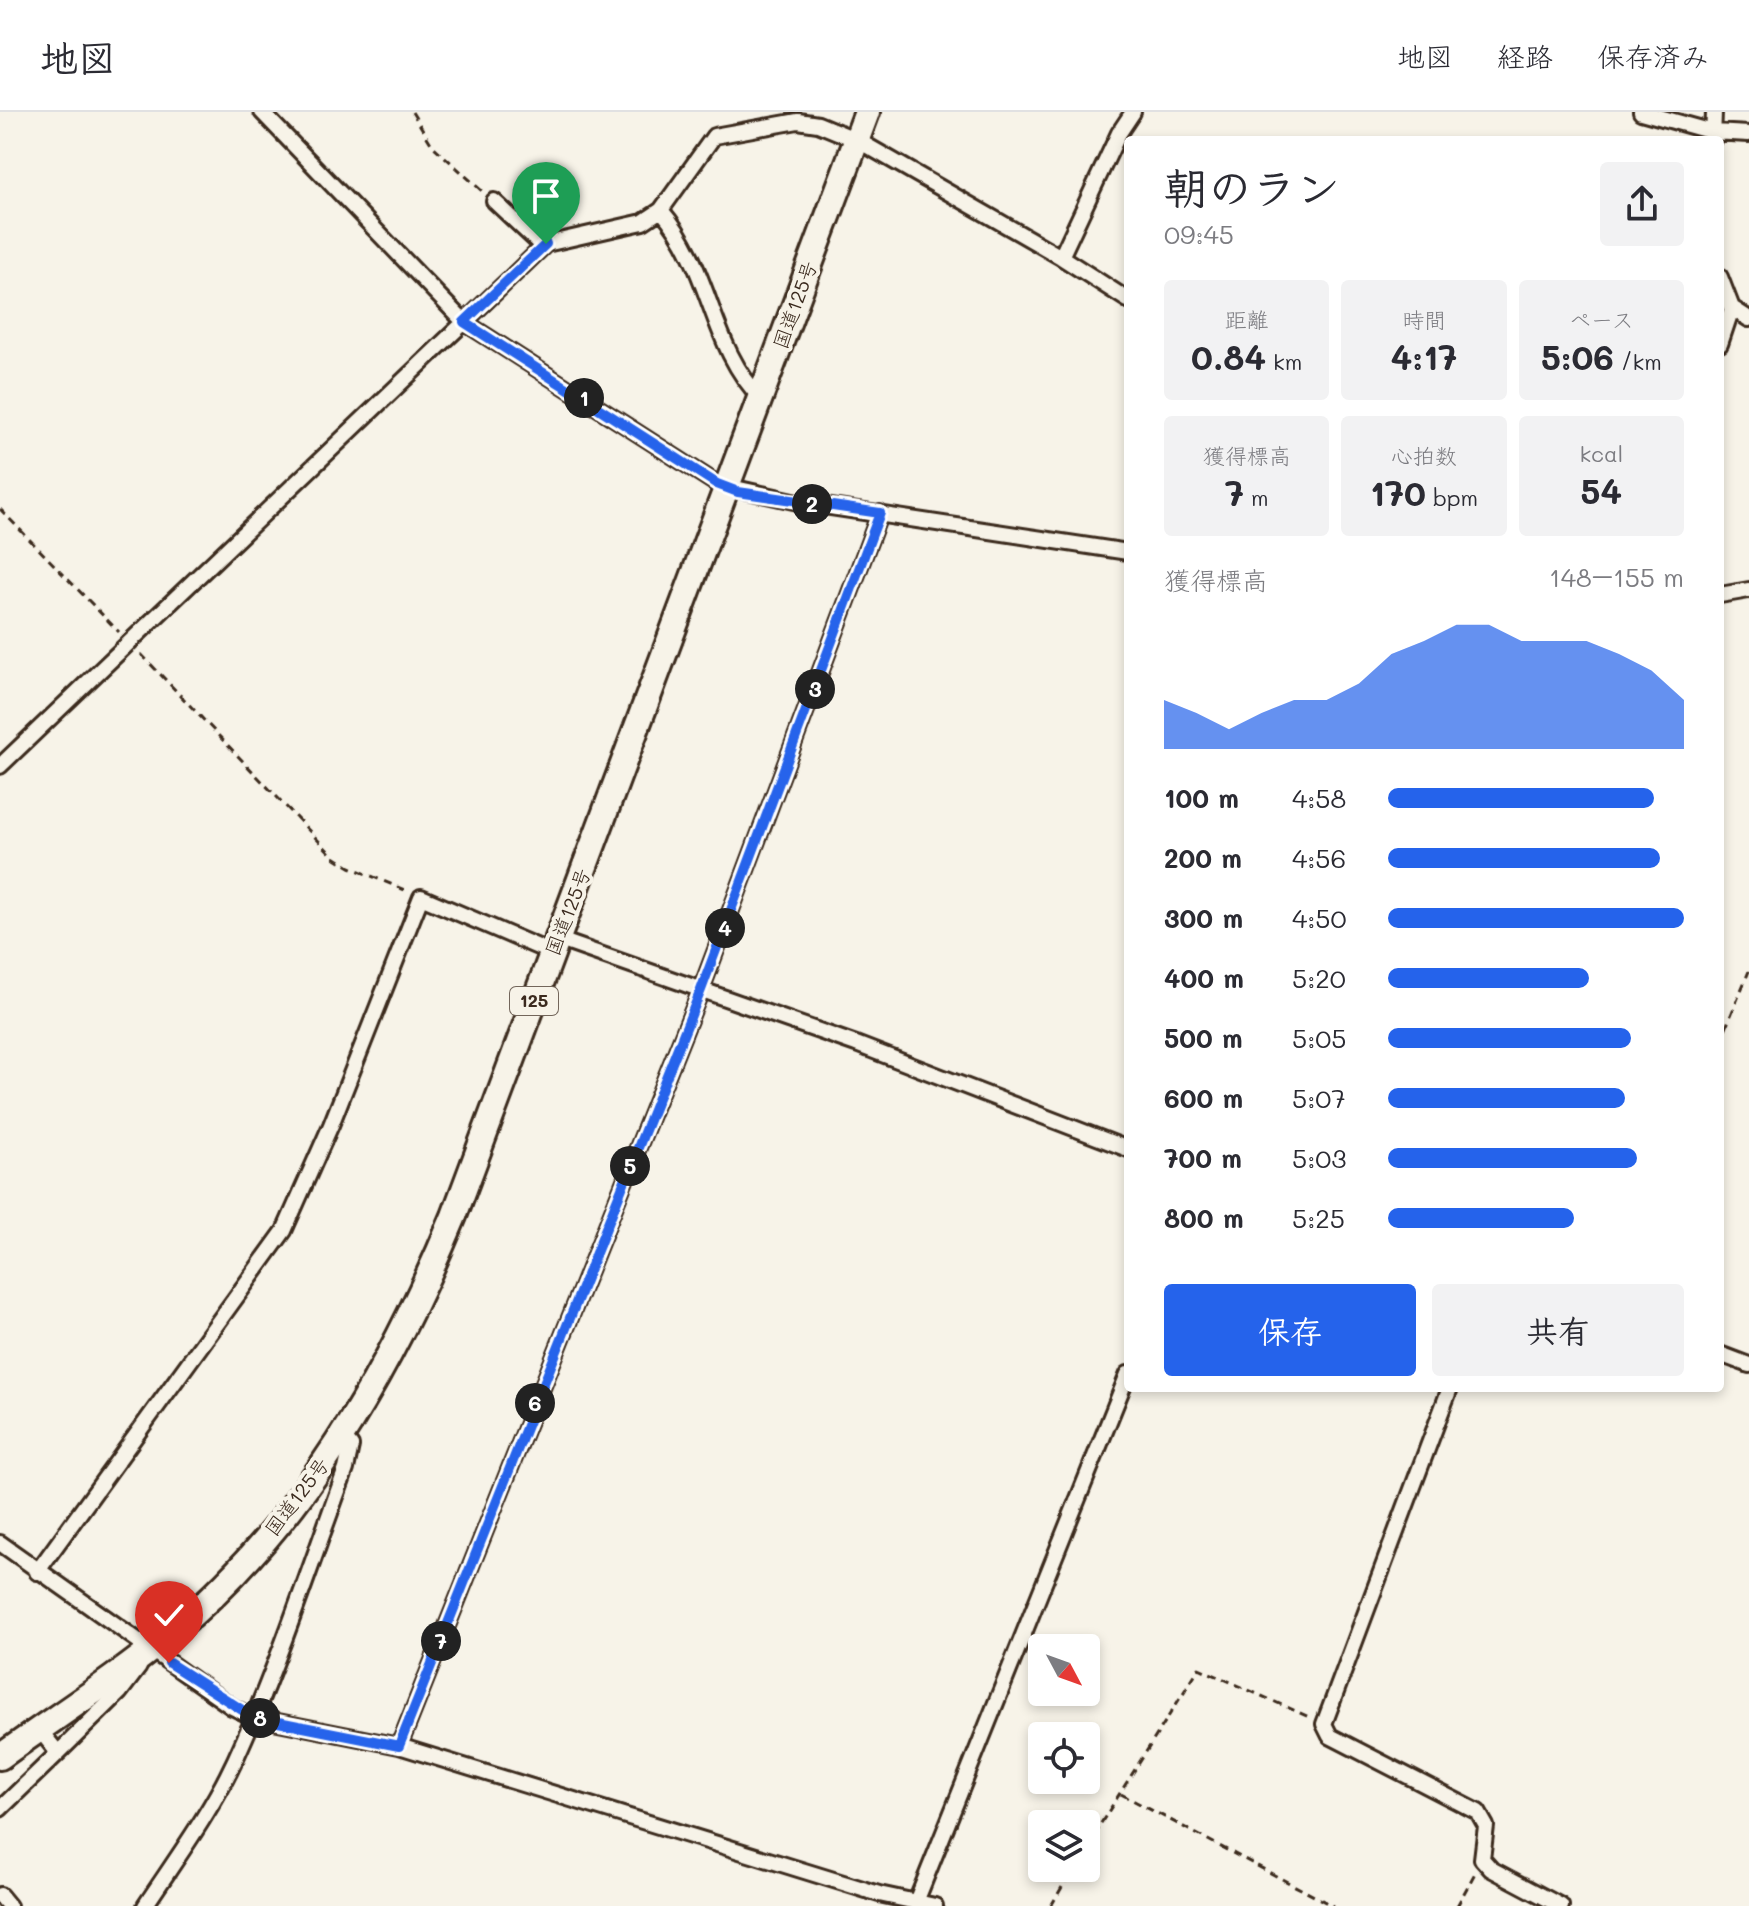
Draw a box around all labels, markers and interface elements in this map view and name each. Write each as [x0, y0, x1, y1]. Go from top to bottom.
text: 地図 [40, 32, 116, 82]
text: 地図 [1397, 38, 1453, 74]
text: 経路 [1497, 38, 1553, 74]
text: 保存済み [1597, 38, 1709, 74]
text: 朝のラン [1164, 158, 1340, 215]
pin [512, 162, 580, 244]
button: share [1600, 162, 1684, 246]
icon: arrive [524, 174, 568, 218]
text: 09:45 [1164, 217, 1234, 251]
street label: 国道125号 [766, 257, 822, 352]
text: 距離 [1225, 305, 1269, 334]
text: 時間 [1402, 305, 1446, 334]
text: ペース [1569, 305, 1634, 334]
text: 0.84 [1191, 334, 1266, 379]
text: 4:17 [1391, 334, 1457, 379]
text: 5:06 [1541, 334, 1614, 379]
text: km [1266, 347, 1302, 376]
text: /km [1614, 347, 1662, 376]
pin: 1 [564, 378, 604, 418]
text: 1 [579, 383, 589, 412]
text: kcal [1579, 439, 1623, 468]
text: 獲得標高 [1203, 441, 1291, 470]
text: 心拍数 [1391, 441, 1457, 470]
text: 54 [1581, 468, 1622, 513]
text: 7 [1225, 470, 1244, 515]
text: 170 [1370, 470, 1426, 515]
text: m [1244, 483, 1268, 512]
text: bpm [1426, 483, 1478, 512]
pin: 2 [792, 484, 832, 524]
text: 2 [806, 489, 818, 518]
text: 148–155 m [1549, 560, 1684, 594]
text: 獲得標高 [1164, 563, 1268, 597]
pin: 3 [795, 669, 835, 709]
text: 3 [808, 674, 822, 703]
text: 100 m [1164, 781, 1239, 815]
text: 4:58 [1292, 781, 1346, 815]
text: 200 m [1164, 841, 1242, 875]
text: 4:56 [1292, 841, 1346, 875]
street label: 国道125号 [538, 864, 596, 959]
text: 300 m [1164, 901, 1243, 935]
text: 4:50 [1292, 901, 1347, 935]
pin: 4 [705, 908, 745, 948]
text: 4 [718, 913, 732, 942]
text: 400 m [1164, 961, 1244, 995]
text: 5:20 [1292, 961, 1346, 995]
road number: 125 [510, 987, 558, 1015]
text: 500 m [1164, 1021, 1243, 1055]
text: 5:05 [1292, 1021, 1346, 1055]
text: 600 m [1164, 1081, 1243, 1115]
text: 5:07 [1292, 1081, 1346, 1115]
text: 700 m [1164, 1141, 1242, 1175]
text: 5:03 [1292, 1141, 1347, 1175]
pin: 5 [610, 1146, 650, 1186]
text: 5 [624, 1151, 636, 1180]
text: 800 m [1164, 1201, 1244, 1235]
text: 5:25 [1292, 1201, 1345, 1235]
button: 保存 [1164, 1284, 1416, 1376]
button: 共有 [1432, 1284, 1684, 1376]
pin: 6 [515, 1383, 555, 1423]
text: 6 [528, 1388, 542, 1417]
street label: 国道125号 [258, 1452, 334, 1541]
pin [135, 1581, 203, 1663]
icon: check [147, 1593, 191, 1637]
pin: 7 [421, 1621, 461, 1661]
text: 7 [435, 1626, 447, 1655]
north arrow [1028, 1634, 1100, 1706]
map controls [1028, 1634, 1100, 1882]
pin: 8 [240, 1698, 280, 1738]
text: 8 [253, 1703, 267, 1732]
button: locate [1028, 1722, 1100, 1794]
button: layers [1028, 1810, 1100, 1882]

